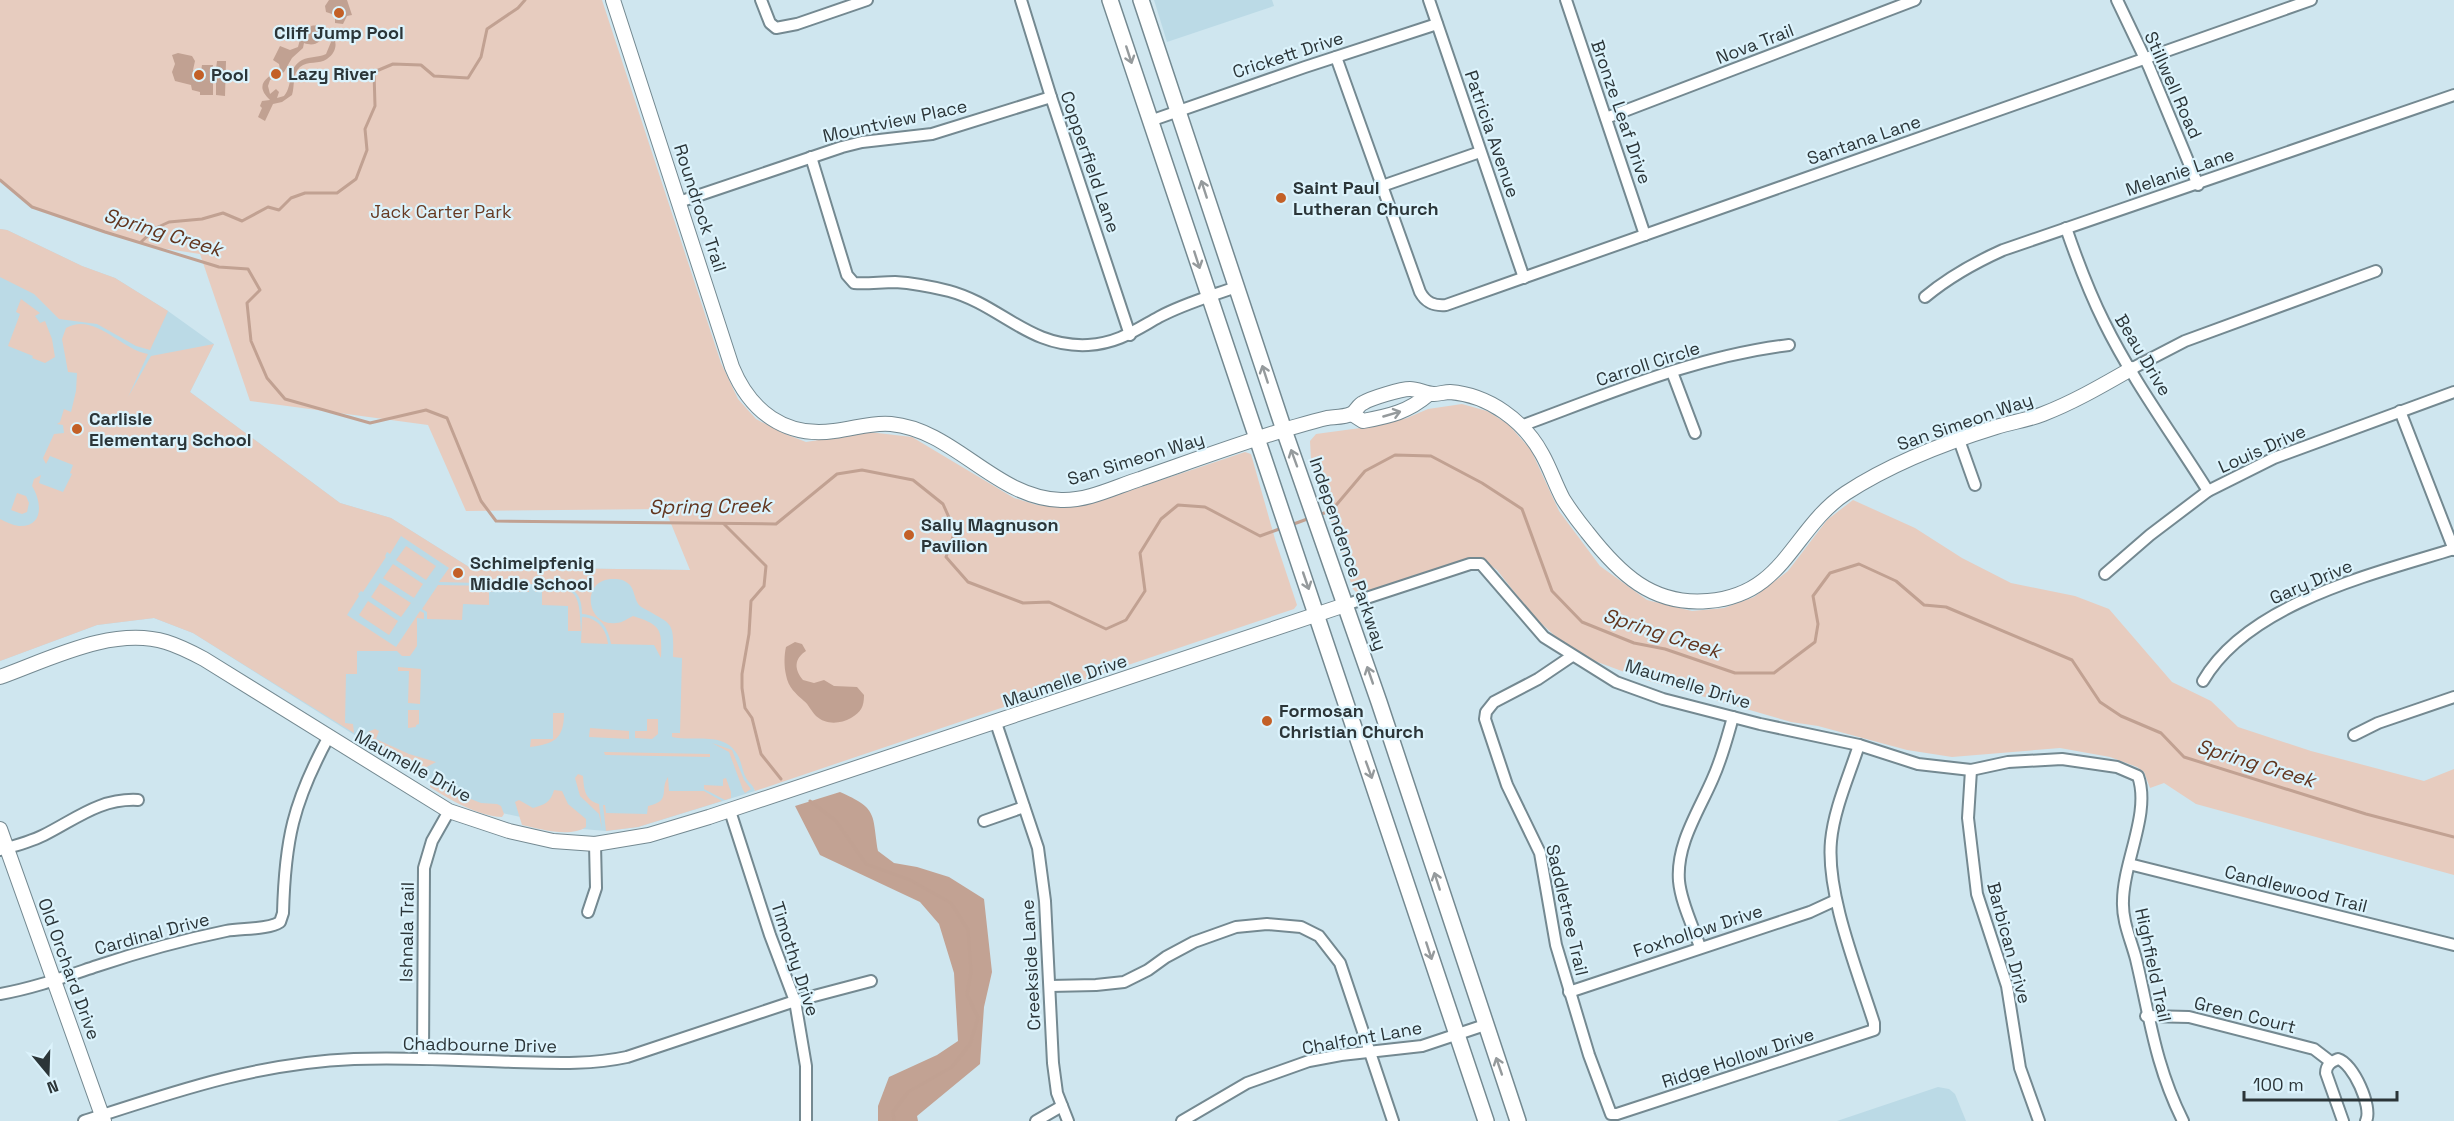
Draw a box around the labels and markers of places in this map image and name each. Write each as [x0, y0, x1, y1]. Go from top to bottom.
marker: Cliff Jump Pool [332, 6, 346, 20]
place label: Cliff Jump Pool [274, 21, 404, 44]
place label: Lazy River [288, 62, 376, 85]
place label: Pool [211, 63, 248, 86]
marker: Lazy River [269, 67, 283, 81]
marker: Pool [192, 68, 206, 82]
place label: Saint Paul Lutheran Church [1293, 176, 1439, 220]
marker: Saint Paul Lutheran Church [1274, 191, 1288, 205]
place label: Carlisle Elementary School [89, 407, 252, 451]
marker: Carlisle Elementary School [70, 422, 84, 436]
place label: Sally Magnuson Pavilion [921, 513, 1059, 557]
marker: Sally Magnuson Pavilion [902, 528, 916, 542]
place label: Schimelpfenig Middle School [470, 551, 594, 595]
marker: Schimelpfenig Middle School [451, 566, 465, 580]
place label: Formosan Christian Church [1279, 699, 1424, 743]
marker: Formosan Christian Church [1260, 714, 1274, 728]

